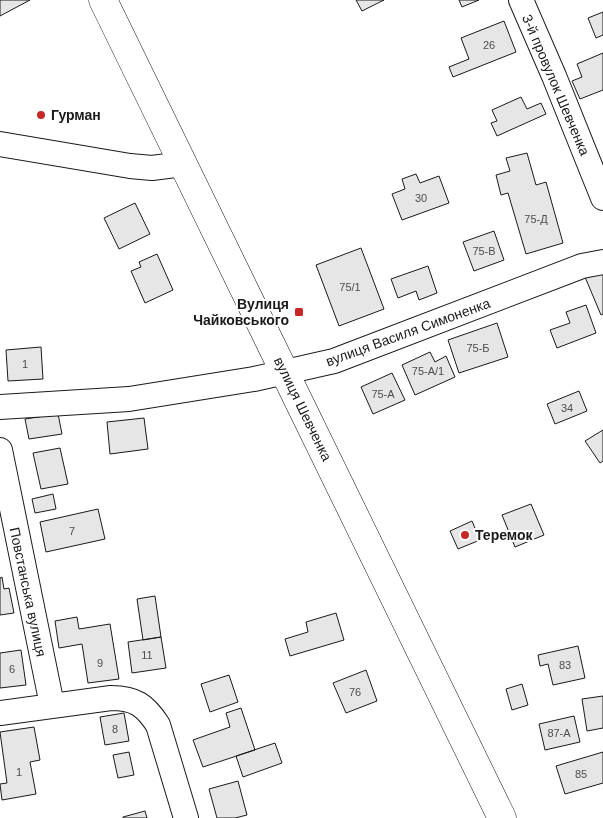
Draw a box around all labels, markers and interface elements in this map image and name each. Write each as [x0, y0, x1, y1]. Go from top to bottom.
street label: 3-й провулок Шевченка [519, 12, 593, 158]
house number: 26 [483, 39, 495, 51]
place label: Гурман [51, 107, 101, 123]
marker: Гурман [35, 109, 47, 121]
house number: 30 [415, 192, 427, 204]
house number: 75-Д [524, 213, 548, 225]
house number: 75-В [472, 245, 496, 257]
house number: 75/1 [339, 281, 361, 293]
street label: вулиця Василя Симоненка [324, 295, 493, 369]
place label: Вулиця Чайковського [193, 296, 289, 328]
marker: Вулиця Чайковського [293, 306, 305, 318]
house number: 75-Б [466, 342, 490, 354]
street label: вулиця Шевченка [271, 354, 335, 464]
house number: 1 [22, 358, 28, 370]
house number: 75-А/1 [412, 365, 444, 377]
house number: 75-А [371, 388, 395, 400]
house number: 34 [561, 402, 573, 414]
house number: 7 [69, 525, 75, 537]
street label: Повстанська вулиця [6, 526, 50, 658]
place label: Теремок [475, 527, 534, 543]
marker: Теремок [459, 529, 471, 541]
house number: 11 [141, 649, 153, 661]
house number: 9 [97, 657, 103, 669]
house number: 83 [559, 659, 571, 671]
house number: 6 [9, 663, 15, 675]
house number: 76 [349, 686, 361, 698]
house number: 8 [112, 723, 118, 735]
house number: 87-А [547, 727, 571, 739]
house number: 1 [16, 766, 22, 778]
house number: 85 [575, 768, 587, 780]

